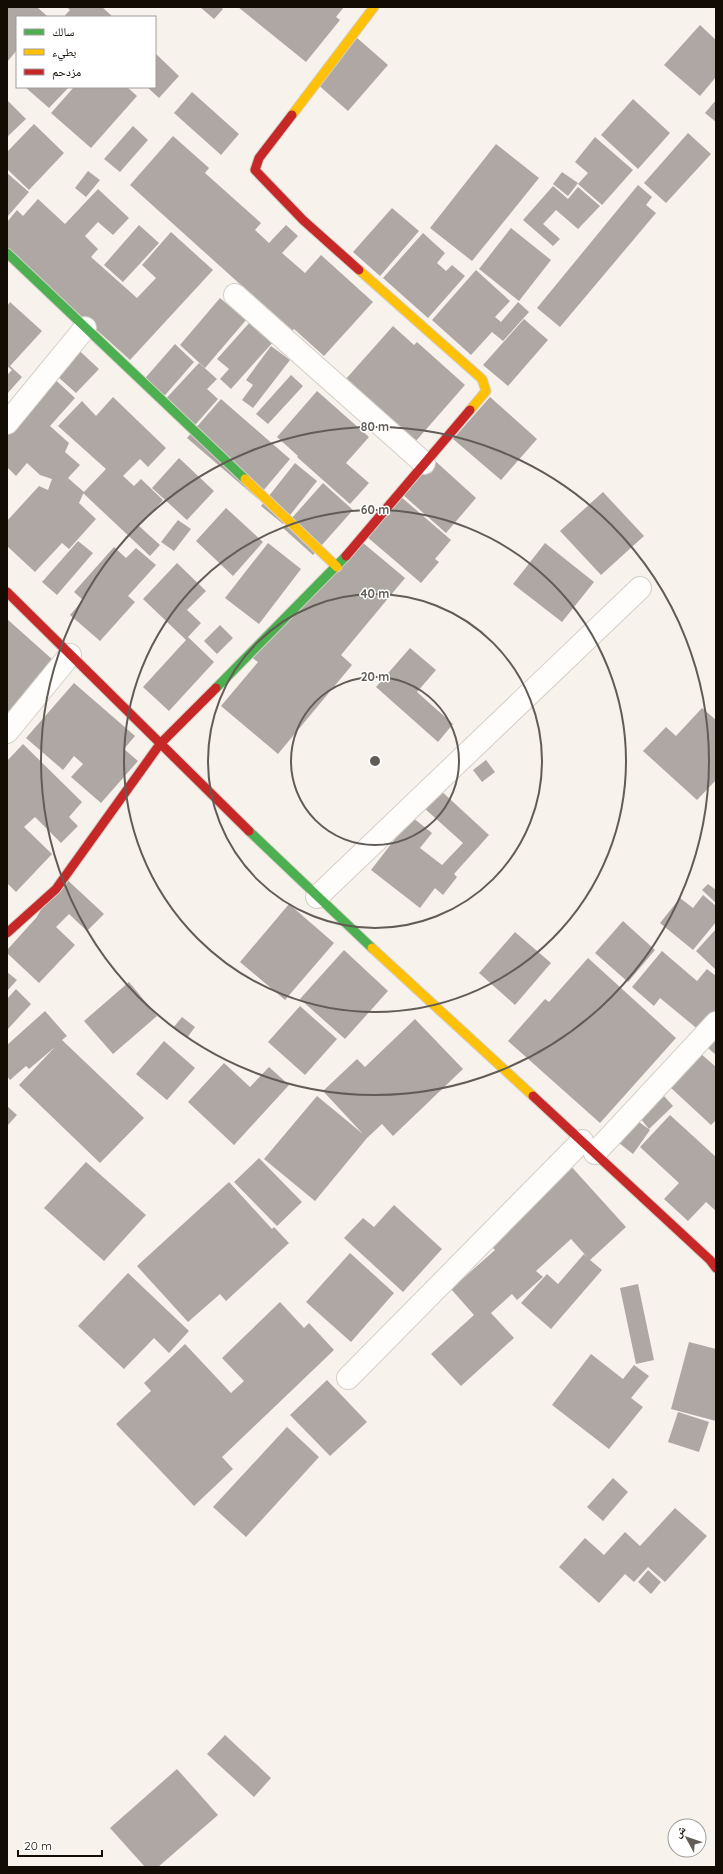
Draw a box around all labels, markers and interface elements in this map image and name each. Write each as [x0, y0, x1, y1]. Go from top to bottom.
legend [16, 16, 156, 88]
text: سالك [52, 24, 74, 39]
text: بطيء [52, 44, 76, 62]
text: مزدحم [52, 64, 81, 80]
text: 80 m [361, 419, 389, 434]
text: 60 m [361, 502, 389, 517]
text: 40 m [361, 586, 389, 601]
text: 20 m [361, 669, 389, 684]
centre of rings [368, 754, 382, 768]
north arrow [667, 1818, 707, 1858]
text: ش [670, 1822, 689, 1841]
scale bar [18, 1832, 102, 1858]
text: 20 m [24, 1838, 52, 1853]

